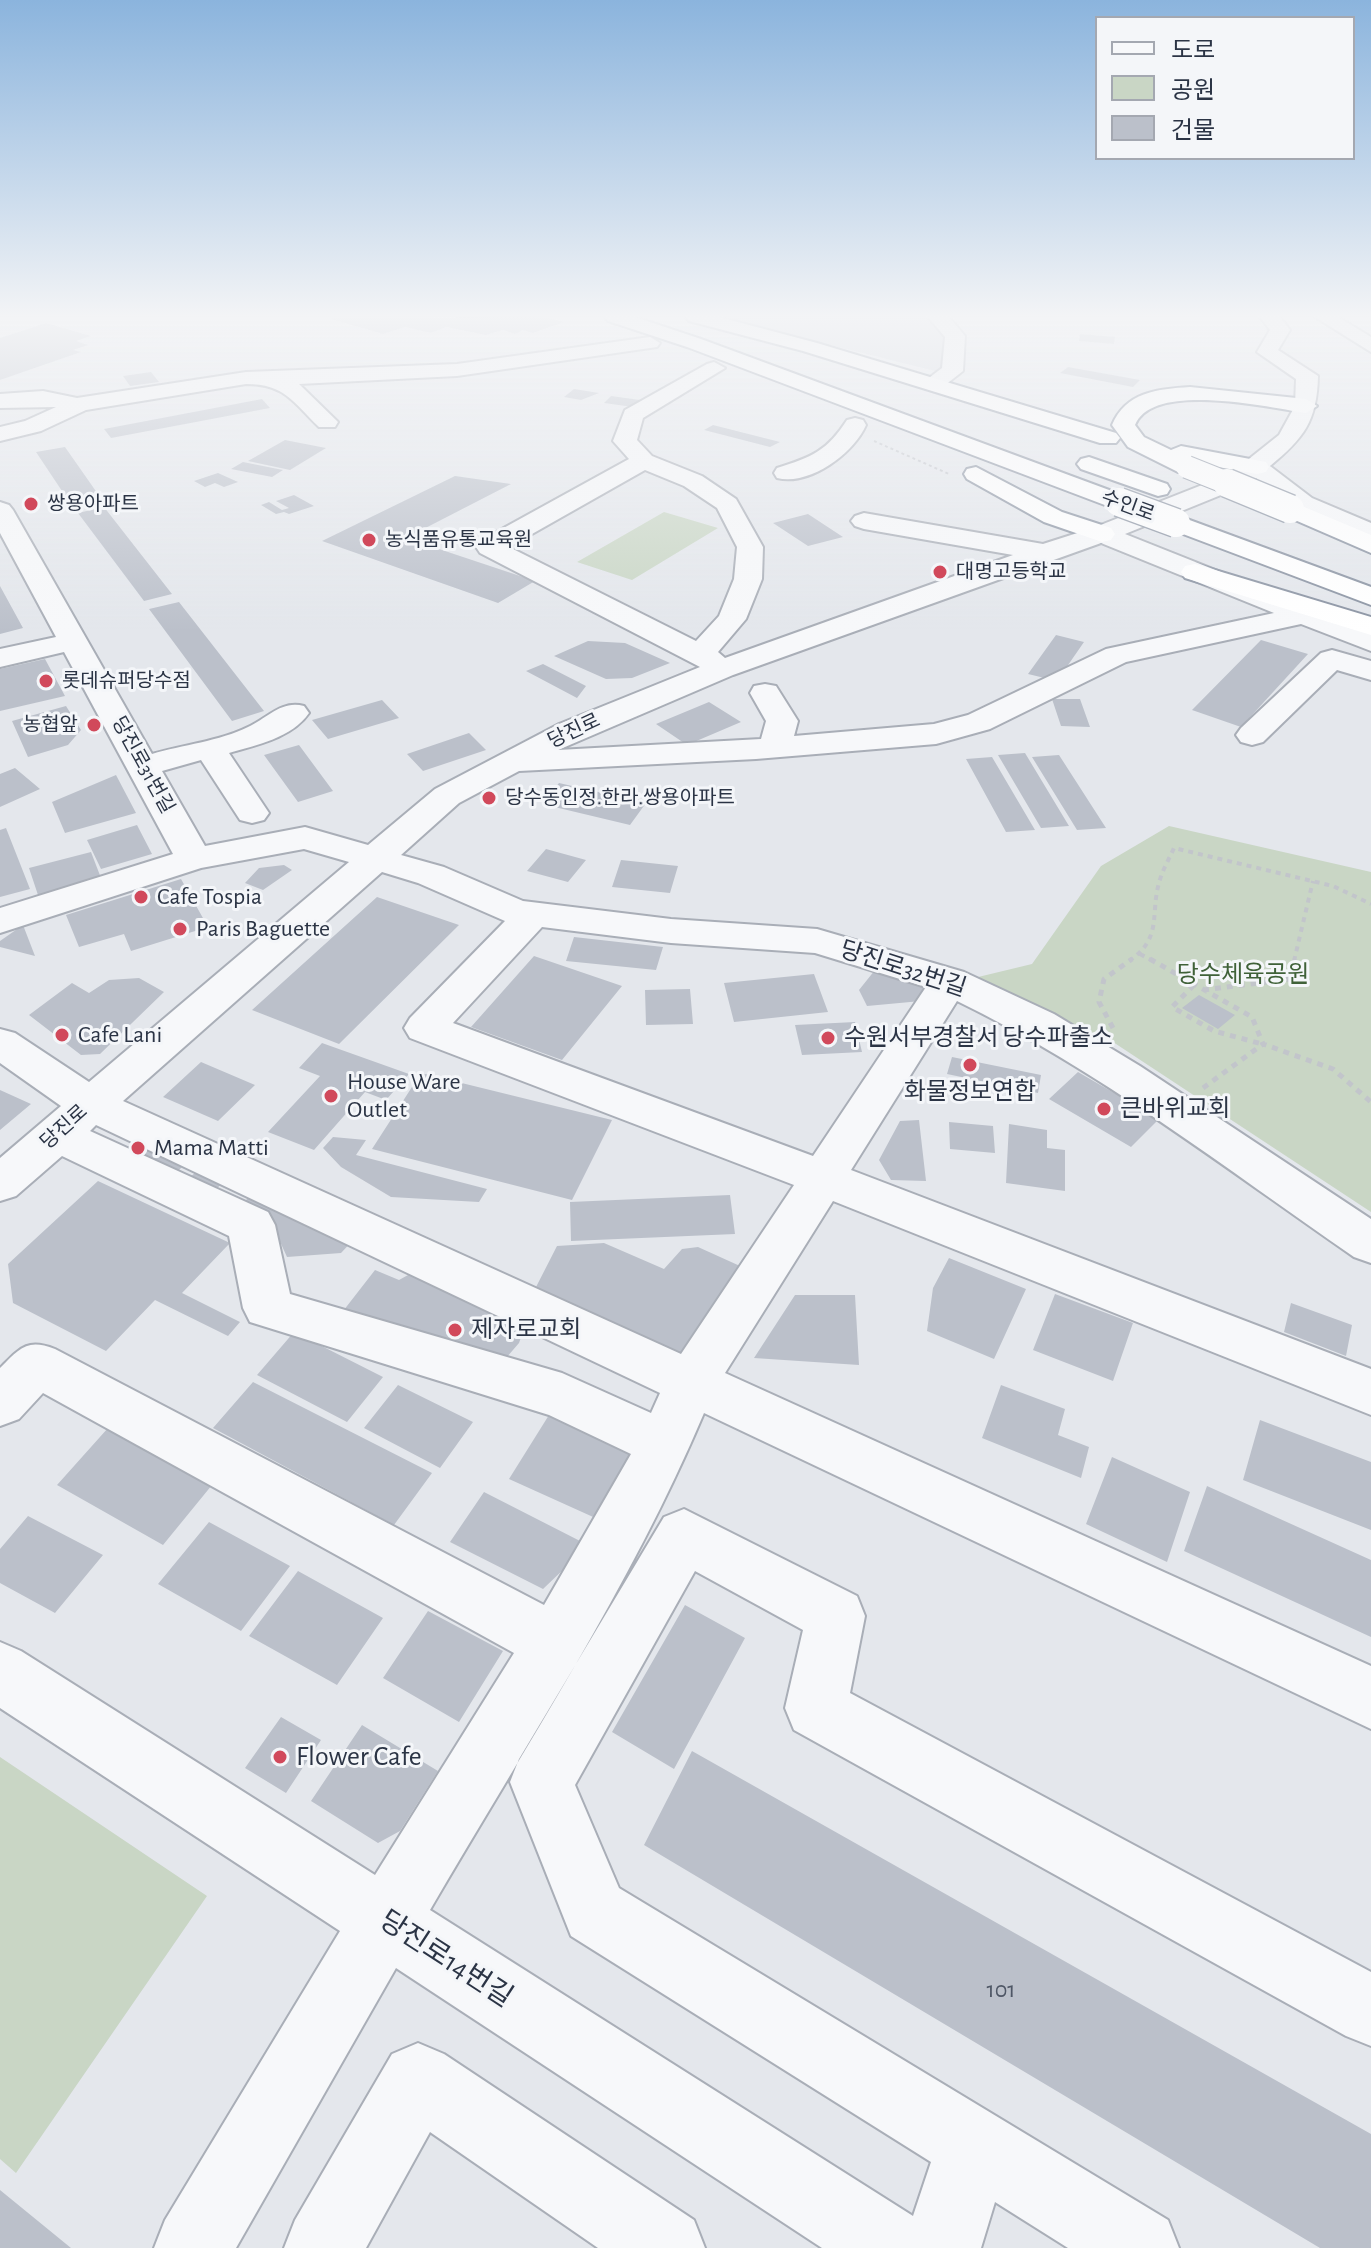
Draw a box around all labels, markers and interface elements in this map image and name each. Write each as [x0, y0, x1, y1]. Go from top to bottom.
legend [1095, 16, 1355, 160]
text: 도로 [1171, 39, 1215, 63]
text: 공원 [1171, 79, 1215, 103]
text: 건물 [1171, 119, 1215, 143]
street label: 수인로 [1098, 485, 1158, 527]
place label: 쌍용아파트 [47, 492, 139, 516]
marker: 쌍용아파트 [22, 495, 40, 513]
place label: 농식품유통교육원 [385, 528, 532, 552]
marker: 농식품유통교육원 [360, 531, 378, 549]
place label: 대명고등학교 [956, 560, 1066, 584]
marker: 대명고등학교 [931, 563, 949, 581]
place label: 롯데슈퍼당수점 [62, 669, 191, 693]
marker: 롯데슈퍼당수점 [37, 672, 55, 690]
street label: 당진로 [544, 708, 604, 754]
street label: 당진로31번길 [107, 712, 179, 818]
place label: 농협앞 [23, 713, 78, 737]
marker: 농협앞 [85, 716, 103, 734]
place label: 당수동인정.한라.쌍용아파트 [505, 786, 735, 810]
marker: 당수동인정.한라.쌍용아파트 [480, 789, 498, 807]
place label: Cafe Tospia [157, 883, 262, 911]
marker: Cafe Tospia [132, 888, 150, 906]
place label: Paris Baguette [196, 915, 330, 943]
marker: Paris Baguette [171, 920, 189, 938]
street label: 당진로32번길 [836, 935, 970, 1003]
park label: 당수체육공원 [1177, 961, 1309, 989]
place label: Cafe Lani [78, 1021, 162, 1049]
place label: 수원서부경찰서 당수파출소 [844, 1024, 1113, 1052]
marker: Cafe Lani [53, 1026, 71, 1044]
marker: 수원서부경찰서 당수파출소 [819, 1029, 837, 1047]
marker: 화물정보연합 [961, 1056, 979, 1074]
place label: House Ware Outlet [347, 1068, 461, 1124]
place label: 화물정보연합 [904, 1078, 1036, 1106]
marker: House Ware Outlet [322, 1087, 340, 1105]
place label: 큰바위교회 [1120, 1095, 1230, 1123]
street label: 당진로 [35, 1100, 93, 1154]
marker: 큰바위교회 [1095, 1100, 1113, 1118]
place label: Mama Matti [154, 1134, 269, 1162]
marker: Mama Matti [129, 1139, 147, 1157]
place label: 제자로교회 [471, 1316, 581, 1344]
marker: 제자로교회 [446, 1321, 464, 1339]
place label: Flower Cafe [296, 1740, 422, 1774]
marker: Flower Cafe [271, 1748, 289, 1766]
street label: 당진로14번길 [373, 1904, 519, 2014]
house number: 101 [986, 1976, 1016, 2004]

